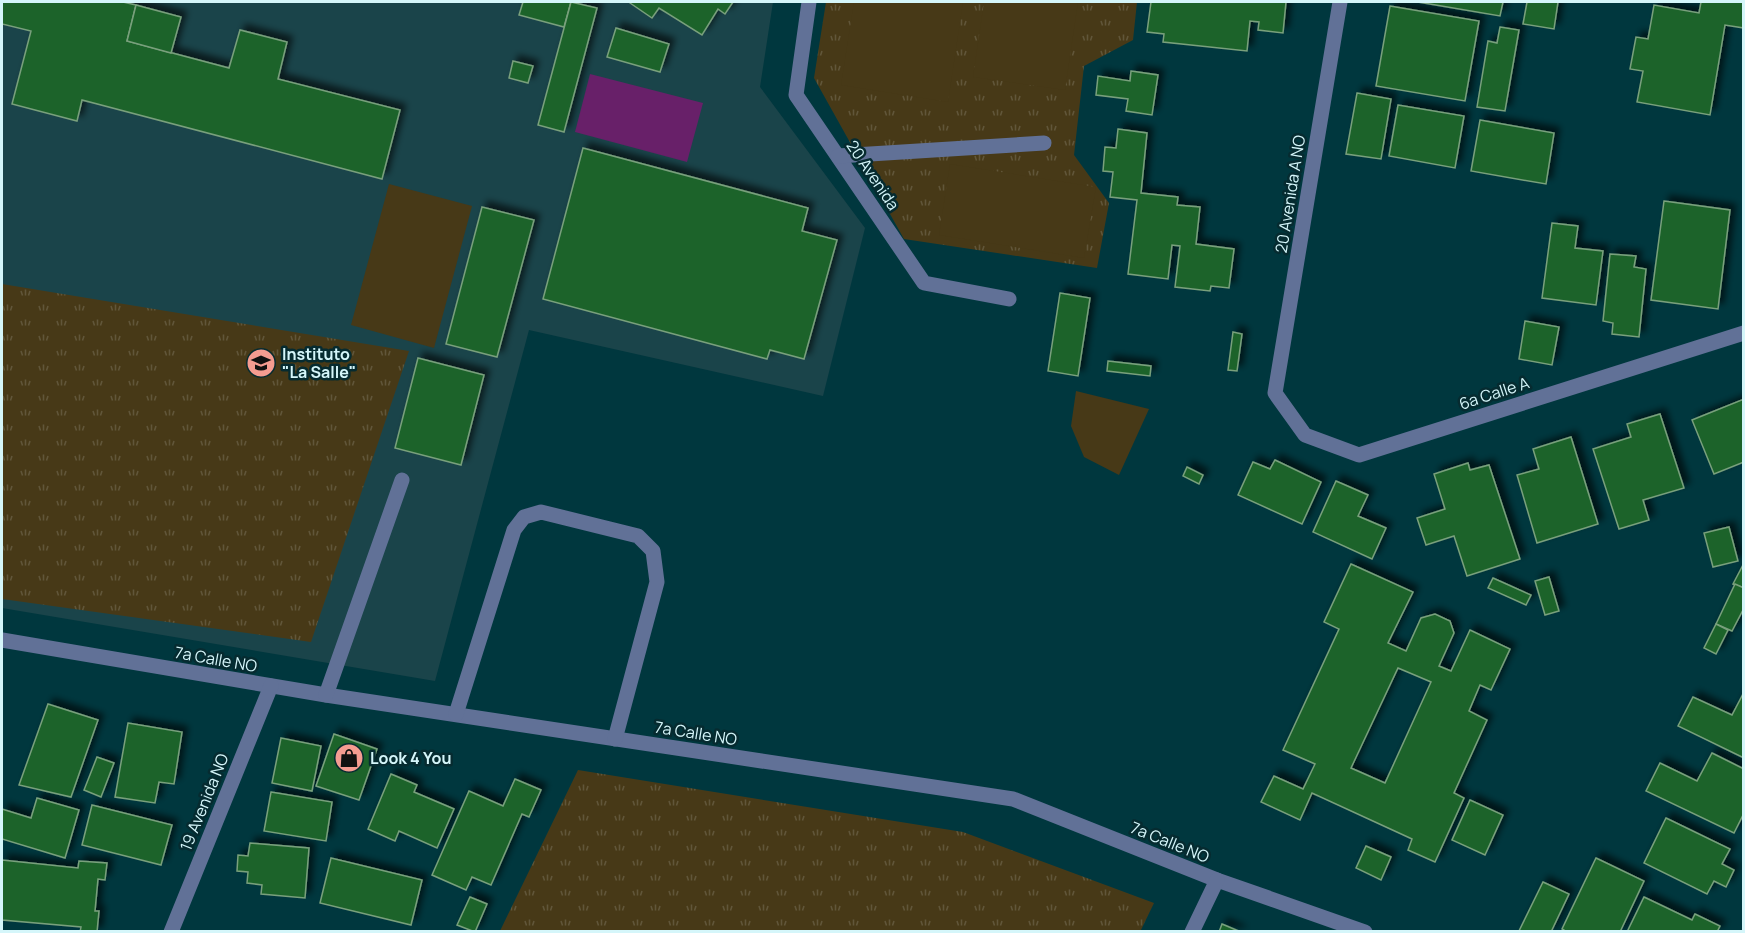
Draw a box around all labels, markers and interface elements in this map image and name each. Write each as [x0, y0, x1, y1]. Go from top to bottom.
street label: 20 Avenida A NO [1270, 133, 1310, 255]
street label: 20 Avenida [841, 136, 905, 214]
place label: Instituto "La Salle" [282, 343, 356, 383]
school or university icon: Instituto "La Salle" [245, 347, 277, 379]
street label: 6a Calle A [1456, 371, 1532, 415]
street label: 7a Calle NO [173, 641, 259, 677]
street label: 7a Calle NO [653, 716, 739, 750]
shop icon: Look 4 You [333, 742, 365, 774]
place label: Look 4 You [370, 747, 451, 769]
street label: 19 Avenida NO [174, 750, 234, 854]
street label: 7a Calle NO [1127, 816, 1213, 868]

